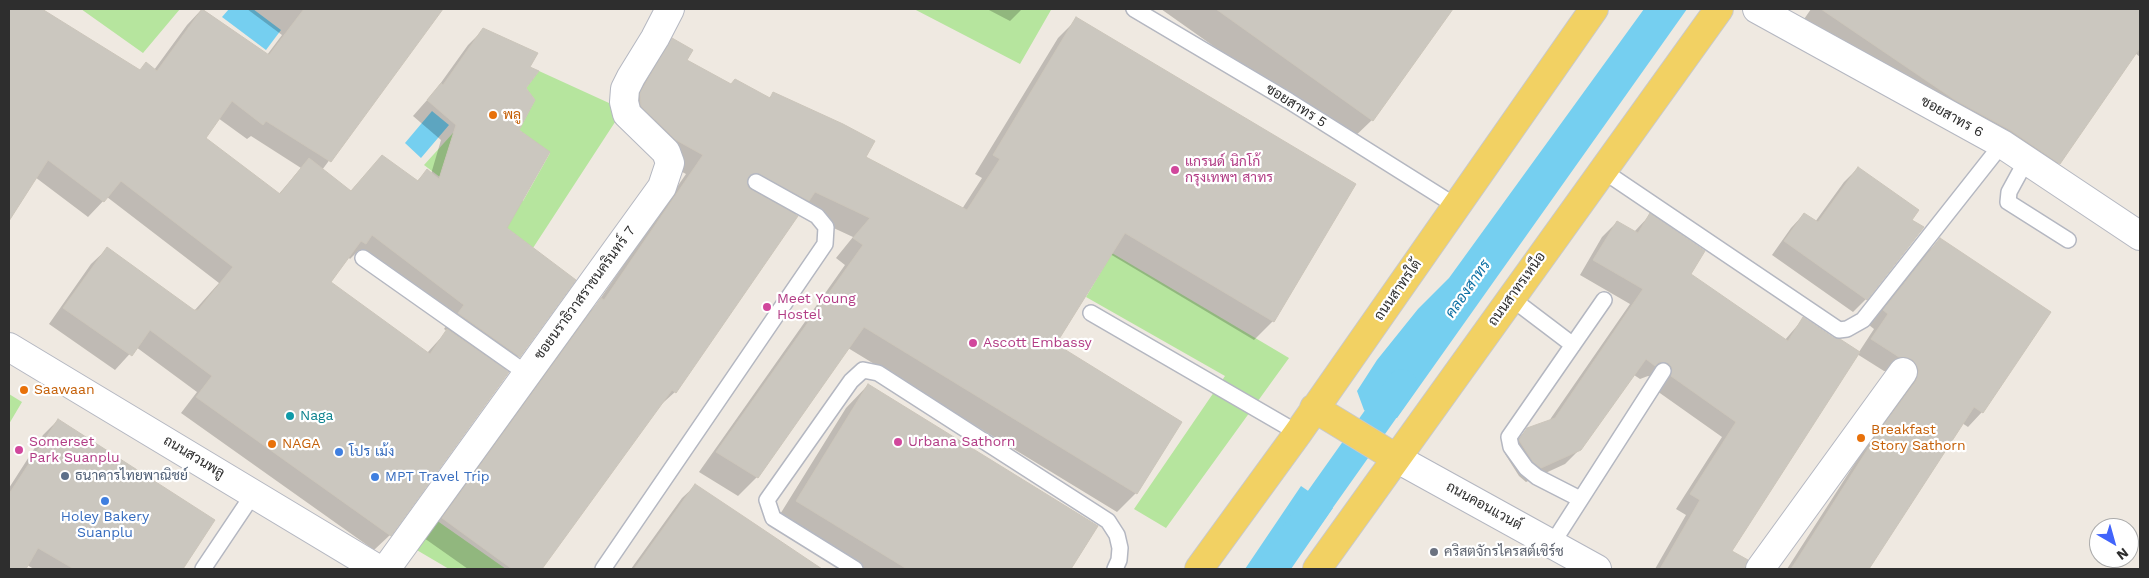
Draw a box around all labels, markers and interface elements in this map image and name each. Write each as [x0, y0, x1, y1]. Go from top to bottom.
street label: ซอยสาทร 5 [1262, 81, 1330, 131]
street label: ซอยสาทร 6 [1918, 93, 1986, 141]
place label: พลู [503, 107, 521, 123]
marker: พลู [487, 109, 499, 121]
place label: แกรนด์ นิกโก้ กรุงเทพฯ สาทร [1185, 154, 1273, 186]
marker: แกรนด์ นิกโก้ กรุงเทพฯ สาทร [1169, 164, 1181, 176]
street label: ซอยนราธิวาสราชนครินทร์ 7 [531, 223, 639, 363]
street label: ถนนสาทรเหนือ [1485, 249, 1549, 329]
street label: ถนนสาทรใต้ [1371, 256, 1425, 324]
water label: คลองสาทร [1442, 257, 1494, 321]
place label: Meet Young Hostel [777, 291, 856, 324]
marker: Meet Young Hostel [761, 301, 773, 313]
place label: Ascott Embassy [983, 335, 1092, 351]
marker: Ascott Embassy [967, 337, 979, 349]
place label: Saawaan [34, 382, 95, 398]
marker: Saawaan [18, 384, 30, 396]
place label: Naga [300, 408, 333, 424]
marker: Naga [284, 410, 296, 422]
place label: Breakfast Story Sathorn [1871, 422, 1966, 454]
street label: ถนนสวนพลู [160, 432, 228, 482]
marker: Breakfast Story Sathorn [1855, 432, 1867, 444]
place label: Somerset Park Suanplu [29, 434, 120, 467]
place label: Urbana Sathorn [908, 434, 1015, 450]
place label: NAGA [282, 436, 321, 452]
marker: Urbana Sathorn [892, 436, 904, 448]
marker: NAGA [266, 438, 278, 450]
marker: Somerset Park Suanplu [13, 444, 25, 456]
place label: โปร เม้ง [349, 444, 394, 460]
marker: โปร เม้ง [333, 446, 345, 458]
place label: ธนาคารไทยพาณิชย์ [75, 468, 188, 484]
place label: MPT Travel Trip [385, 469, 490, 485]
marker: ธนาคารไทยพาณิชย์ [59, 470, 71, 482]
marker: MPT Travel Trip [369, 471, 381, 483]
street label: ถนนคอนแวนต์ [1443, 478, 1525, 534]
marker: Holey Bakery Suanplu [99, 495, 111, 507]
place label: Holey Bakery Suanplu [61, 509, 149, 542]
north arrow [2089, 518, 2139, 568]
place label: คริสตจักรไครสต์เชิร์ช [1444, 544, 1564, 560]
text: N [2114, 545, 2132, 564]
marker: คริสตจักรไครสต์เชิร์ช [1428, 546, 1440, 558]

